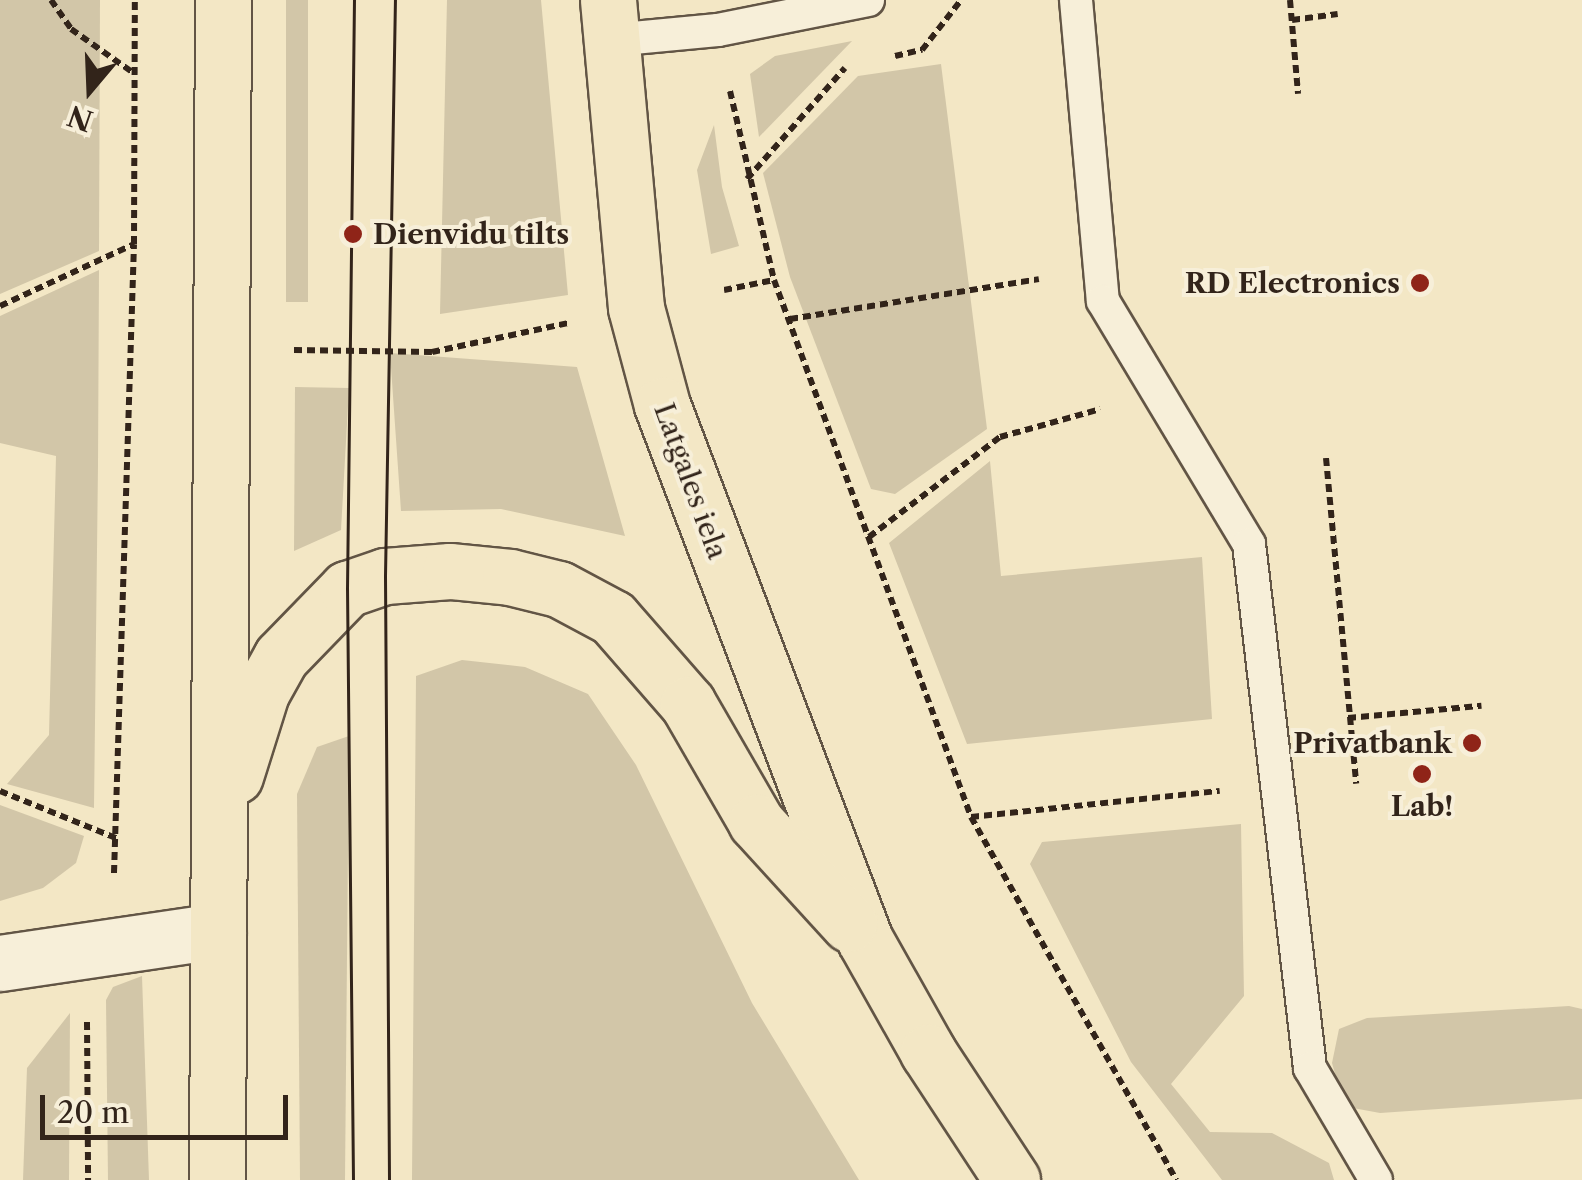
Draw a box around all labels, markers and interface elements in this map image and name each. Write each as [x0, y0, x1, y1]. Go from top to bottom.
north arrow [40, 40, 140, 140]
text: N [63, 98, 97, 138]
place label: Dienvidu tilts [373, 217, 569, 251]
marker: Dienvidu tilts [342, 223, 364, 245]
place label: RD Electronics [1185, 266, 1400, 300]
marker: RD Electronics [1409, 272, 1431, 294]
street label: Latgales iela [647, 398, 735, 564]
place label: Privatbank [1293, 726, 1452, 760]
marker: Privatbank [1461, 732, 1483, 754]
marker: Lab! [1411, 763, 1433, 785]
place label: Lab! [1391, 789, 1453, 823]
scale bar [45, 1075, 292, 1137]
text: 20 m [57, 1094, 129, 1131]

